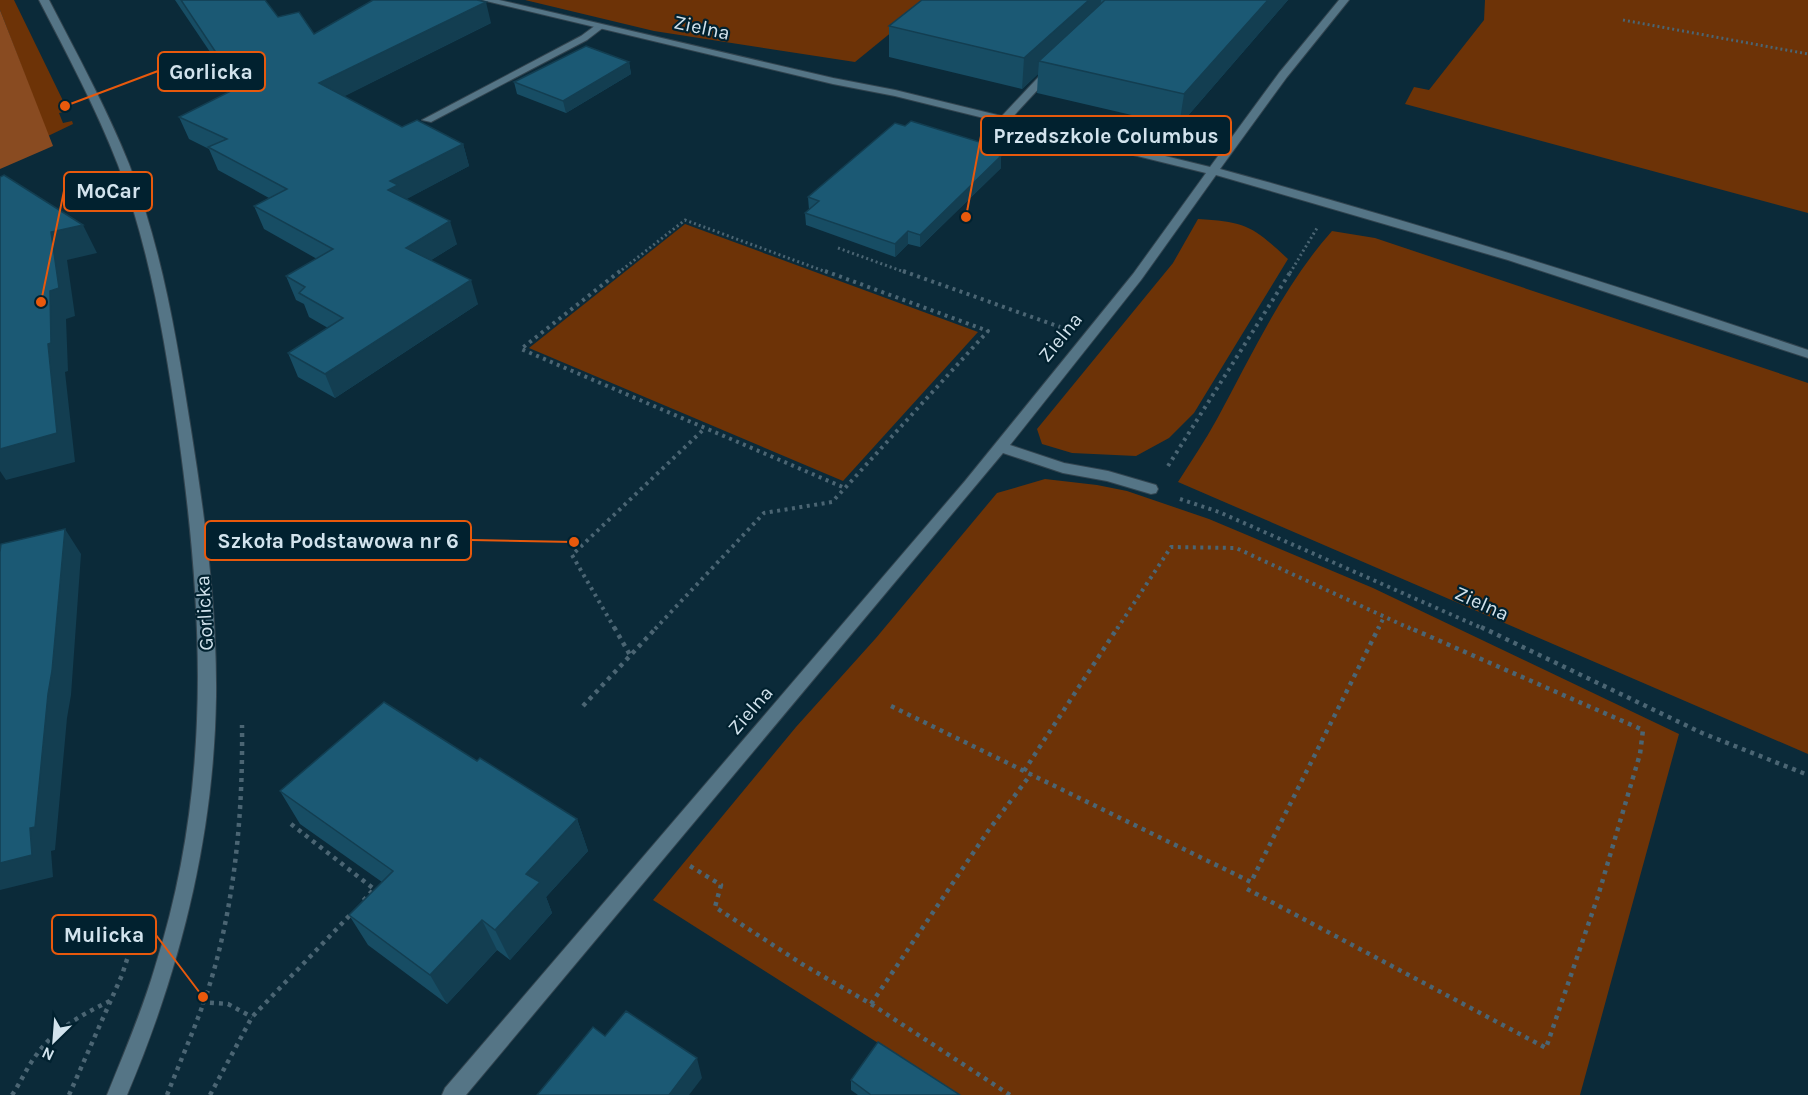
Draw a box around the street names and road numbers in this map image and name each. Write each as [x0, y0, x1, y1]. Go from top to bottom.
street label: Zielna [672, 10, 732, 45]
street label: Zielna [1034, 308, 1087, 367]
street label: Gorlicka [191, 575, 218, 651]
street label: Zielna [1451, 581, 1512, 626]
street label: Zielna [723, 681, 778, 739]

